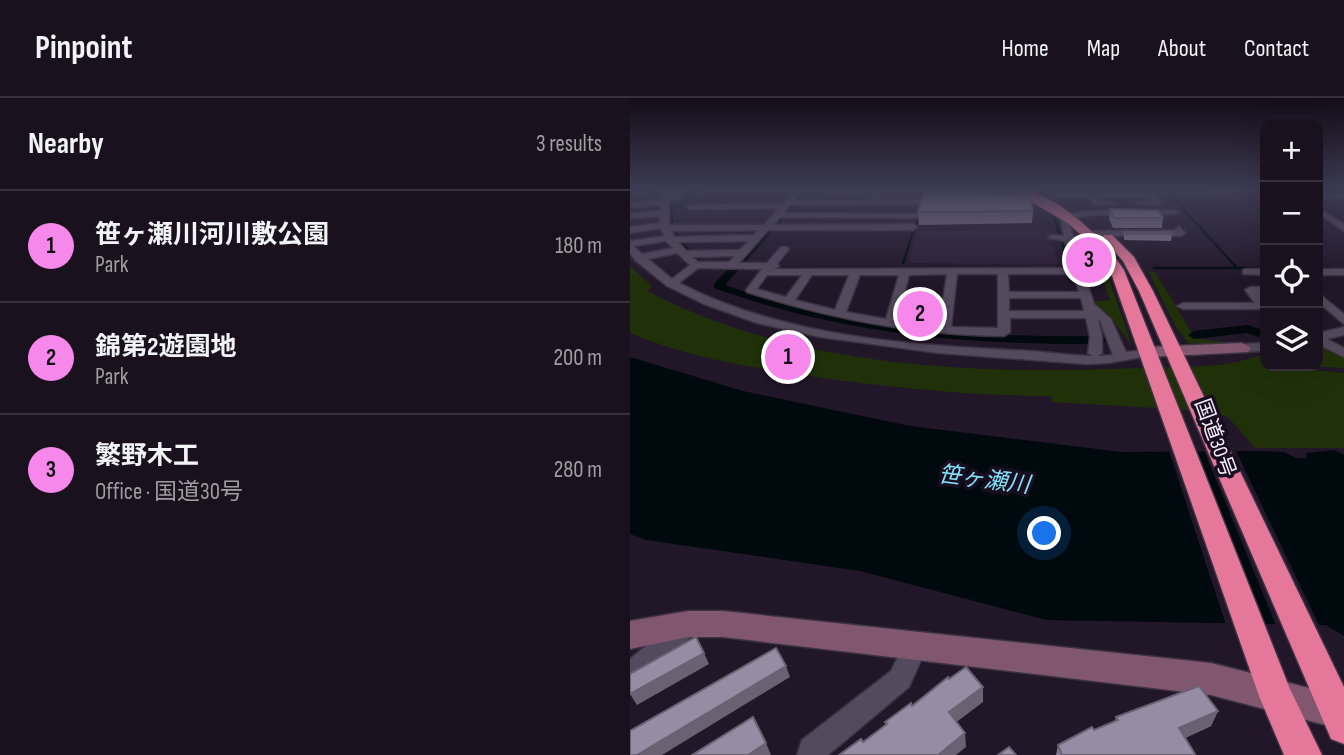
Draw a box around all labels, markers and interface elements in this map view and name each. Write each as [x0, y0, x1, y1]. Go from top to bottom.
text: Pinpoint [35, 28, 132, 68]
text: Home [1001, 34, 1049, 63]
text: Map [1087, 34, 1120, 63]
text: About [1158, 34, 1206, 63]
text: Contact [1244, 34, 1309, 63]
map controls [1260, 119, 1323, 371]
button: + [1260, 119, 1323, 182]
text: Nearby [28, 126, 104, 162]
text: 3 results [536, 130, 602, 158]
button: − [1260, 182, 1323, 245]
text: 笹ヶ瀬川河川敷公園 [95, 220, 329, 251]
text: 1 [46, 232, 56, 260]
text: 180 m [555, 232, 602, 260]
pin: 3 [1066, 234, 1112, 286]
button: locate [1260, 245, 1323, 308]
text: Park [95, 251, 129, 279]
pin: 2 [897, 288, 943, 340]
button: layers [1260, 308, 1323, 371]
pin: 1 [765, 331, 811, 383]
text: 錦第2遊園地 [95, 332, 236, 363]
text: 2 [46, 344, 56, 372]
text: 200 m [554, 344, 602, 372]
text: Park [95, 363, 129, 391]
street label: 国道30号 [1189, 396, 1241, 480]
text: 繁野木工 [95, 441, 199, 472]
text: 3 [46, 456, 56, 484]
text: 280 m [554, 456, 602, 484]
water label: 笹ヶ瀬川 [937, 460, 1034, 500]
text: Office · 国道30号 [95, 478, 243, 506]
your location [1027, 516, 1061, 550]

